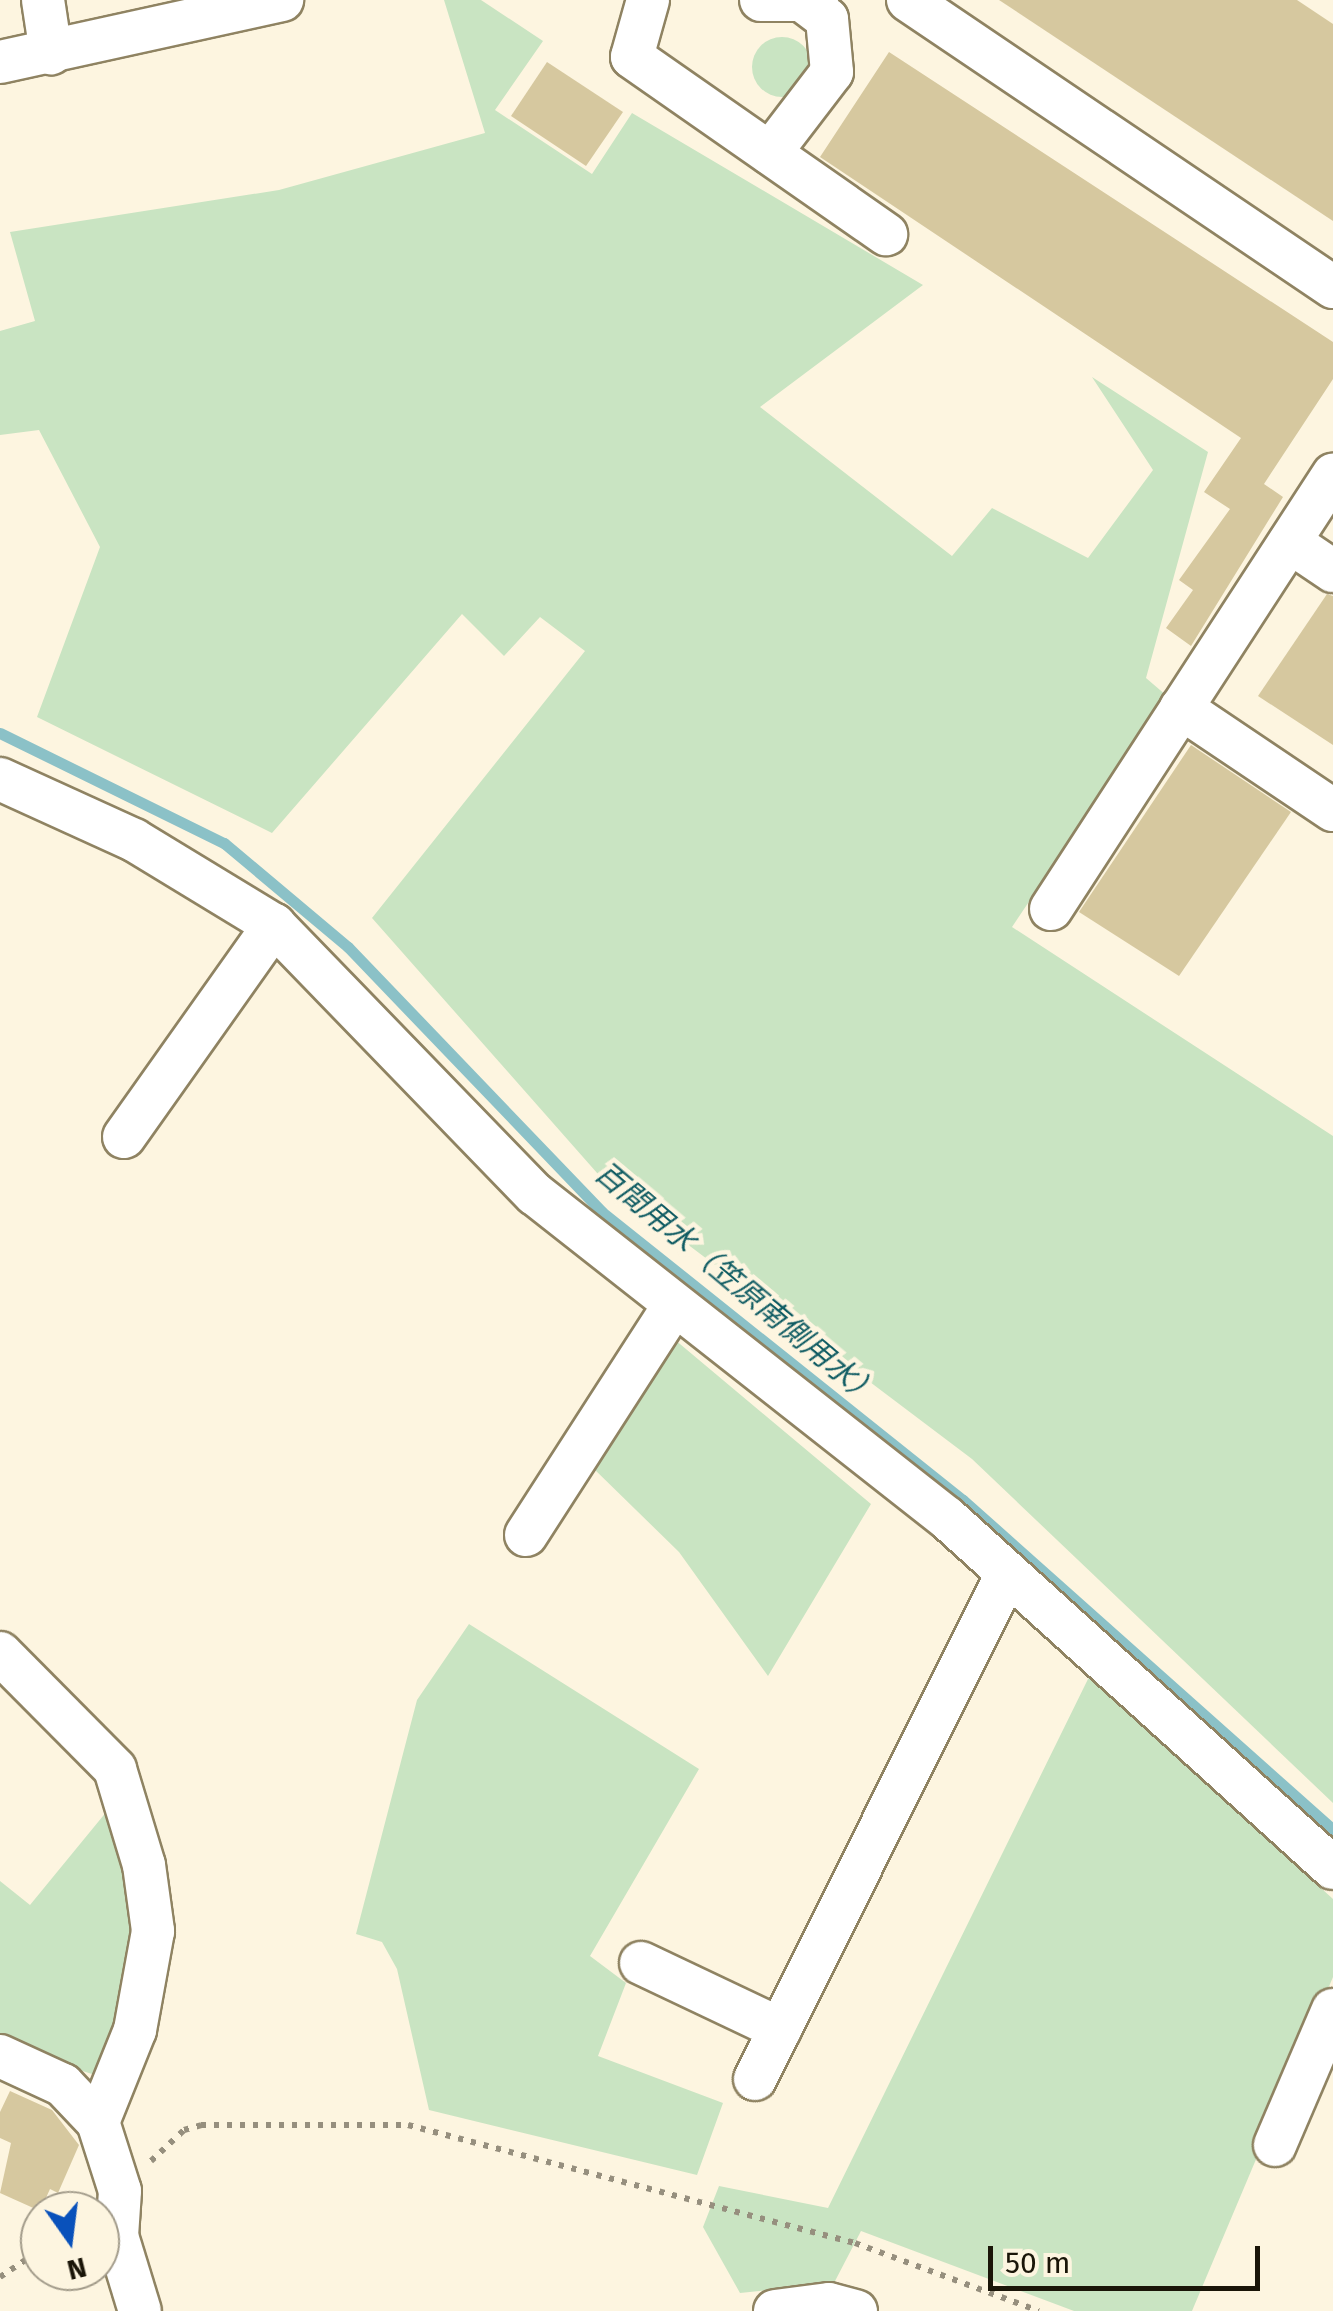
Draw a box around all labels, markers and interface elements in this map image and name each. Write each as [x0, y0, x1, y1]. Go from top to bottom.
water label: 百間用水（笠原南側用水） [588, 1155, 886, 1413]
north arrow [20, 2191, 120, 2291]
scale bar [993, 2226, 1266, 2288]
text: 50 m [1005, 2245, 1070, 2281]
text: N [64, 2250, 90, 2287]

